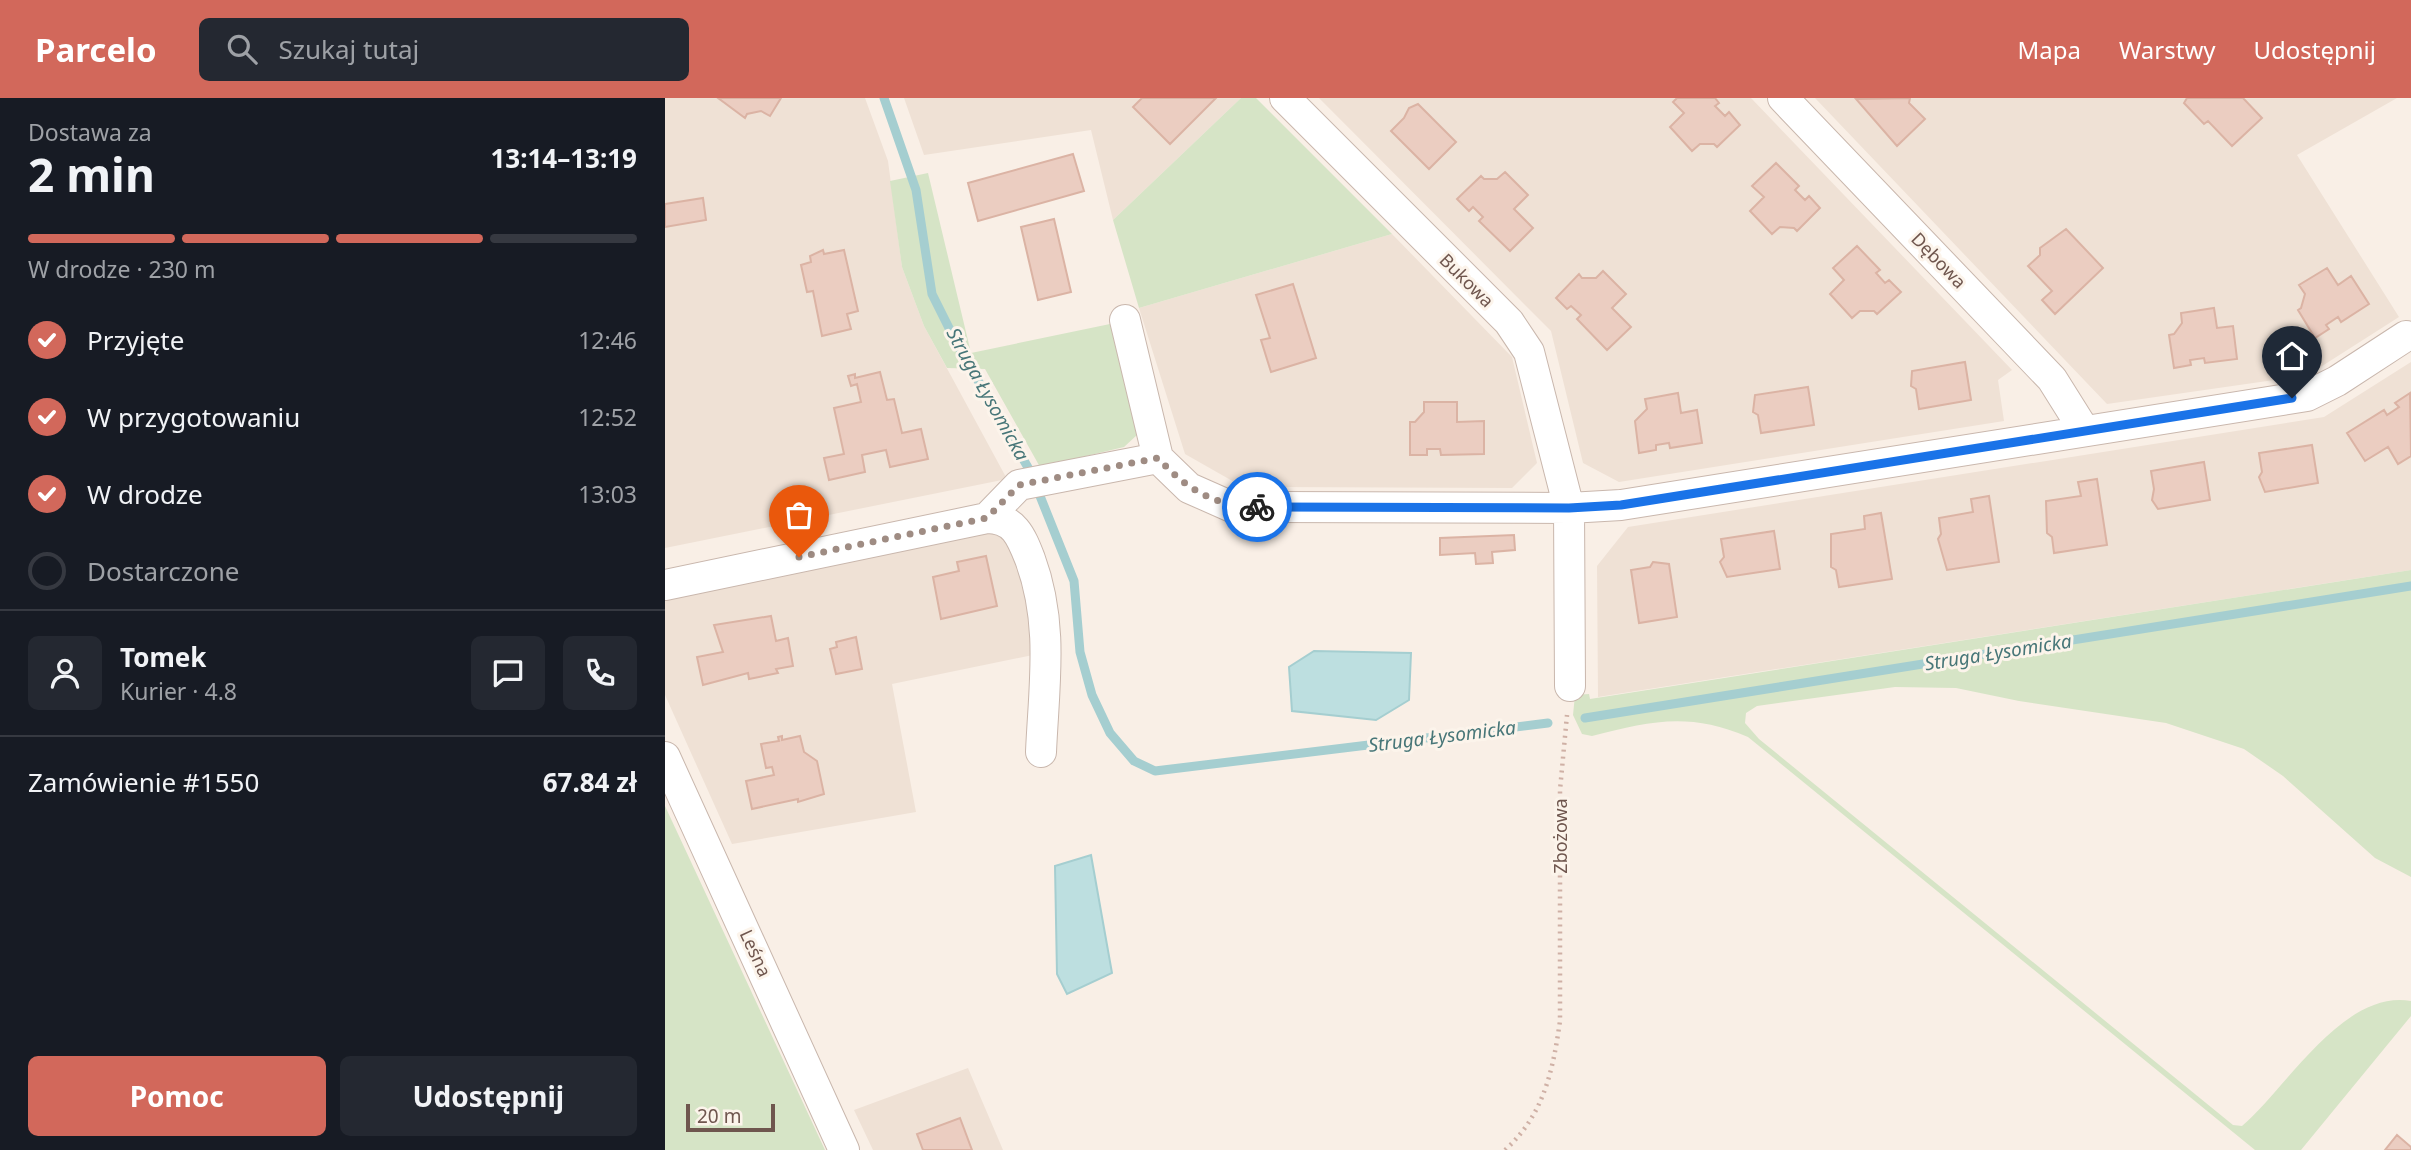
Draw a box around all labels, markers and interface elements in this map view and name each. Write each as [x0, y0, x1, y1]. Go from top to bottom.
search box [199, 18, 689, 81]
text: Parcelo [35, 27, 157, 72]
icon: search [223, 30, 261, 68]
text: Szukaj tutaj [279, 31, 419, 67]
text: Mapa [2018, 33, 2081, 66]
text: Warstwy [2119, 33, 2216, 66]
text: Udostępnij [2254, 33, 2376, 66]
text: Dostawa za [28, 116, 152, 148]
text: 13:14–13:19 [490, 140, 637, 176]
text: 2 min [28, 143, 155, 205]
street label: Dębowa [1906, 227, 1972, 293]
street label: Bukowa [1435, 248, 1499, 312]
text: W drodze · 230 m [28, 253, 215, 285]
icon: check [28, 321, 66, 359]
text: Przyjęte [87, 322, 184, 358]
water label: Struga Łysomicka [941, 323, 1035, 465]
text: 12:46 [578, 324, 637, 356]
pin [2262, 326, 2322, 398]
icon: home [2273, 337, 2311, 375]
icon: check [28, 398, 66, 436]
text: W przygotowaniu [87, 399, 300, 435]
text: 12:52 [578, 401, 637, 433]
courier [1222, 472, 1292, 542]
icon: check [28, 475, 66, 513]
text: W drodze [87, 476, 203, 512]
text: 13:03 [578, 478, 637, 510]
pin [769, 485, 829, 557]
icon: bike [1238, 488, 1276, 526]
icon: bag [780, 496, 818, 534]
text: Dostarczone [87, 553, 240, 589]
water label: Struga Łysomicka [1923, 628, 2074, 676]
button: person [28, 636, 102, 710]
button: chat [471, 636, 545, 710]
button: phone [563, 636, 637, 710]
text: Tomek [120, 639, 206, 675]
text: Kurier · 4.8 [120, 675, 237, 707]
water label: Struga Łysomicka [1367, 714, 1517, 758]
text: Zamówienie #1550 [28, 764, 259, 800]
text: 67.84 zł [543, 764, 637, 800]
street label: Zbożowa [1548, 798, 1572, 874]
street label: Leśna [735, 926, 777, 980]
button: Pomoc [28, 1056, 326, 1136]
button: Udostępnij [340, 1056, 637, 1136]
scale bar [686, 1101, 775, 1133]
text: 20 m [697, 1103, 741, 1129]

